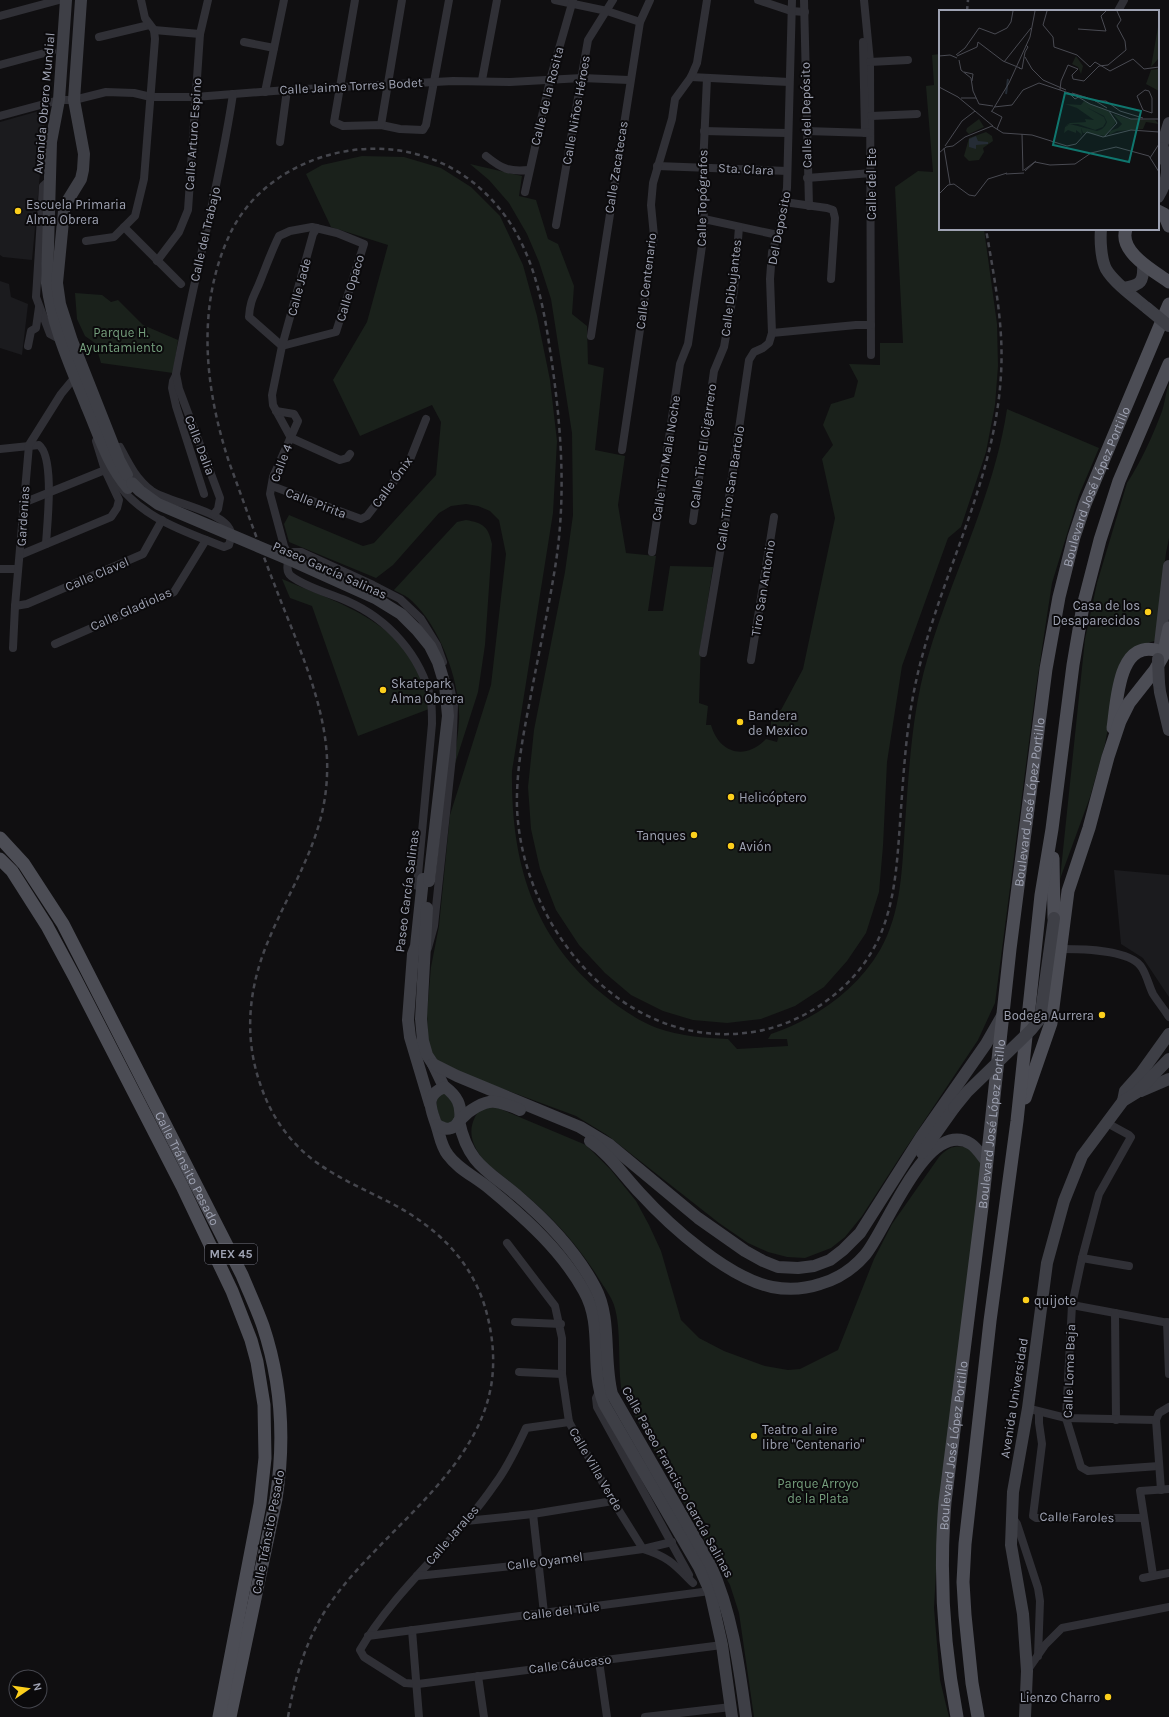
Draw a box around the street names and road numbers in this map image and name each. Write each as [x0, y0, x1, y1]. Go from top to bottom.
street label: Avenida Obrero Mundial [30, 32, 58, 174]
street label: Calle de la Rosita [527, 45, 567, 147]
street label: Calle Niños Héroes [559, 54, 593, 166]
street label: Calle del Depósito [798, 62, 814, 168]
street label: Calle Jaime Torres Bodet [279, 75, 423, 97]
street label: Calle Arturo Espino [182, 77, 204, 191]
street label: Calle Zacatecas [601, 120, 631, 214]
street label: Calle del Ete [864, 148, 879, 220]
street label: Calle Topógrafos [694, 149, 710, 247]
street label: Sta. Clara [718, 160, 774, 178]
street label: Calle del Trabajo [187, 185, 223, 283]
street label: Del Deposito [765, 190, 793, 266]
street label: Calle Centenario [633, 232, 659, 330]
street label: Calle Dibujantes [718, 238, 744, 337]
street label: Calle Opaco [333, 253, 367, 323]
street label: Calle Jade [284, 256, 314, 317]
street label: Calle Tiro El Cigarrero [687, 383, 719, 509]
street label: Calle Tiro Mala Noche [649, 394, 683, 522]
street label: Boulevard José López Portillo [1059, 404, 1133, 568]
street label: Calle Dalia [182, 413, 218, 477]
street label: Calle Tiro San Bartolo [713, 425, 747, 551]
street label: Calle 4 [267, 442, 295, 484]
street label: Calle Ónix [368, 453, 416, 510]
street label: Gardenias [13, 485, 33, 547]
street label: Calle Pirita [284, 485, 348, 521]
street label: Paseo García Salinas [271, 538, 390, 602]
street label: Tiro San Antonio [748, 539, 778, 637]
street label: Calle Clavel [63, 554, 131, 594]
street label: Calle Gladiolas [88, 584, 174, 634]
street label: Boulevard José López Portillo [1011, 717, 1047, 888]
street label: Paseo García Salinas [392, 829, 422, 953]
street label: Boulevard José López Portillo [974, 1038, 1008, 1209]
street label: Calle Tránsito Pesado [152, 1109, 223, 1228]
road number: MEX 45 [205, 1244, 257, 1264]
street label: Calle Loma Baja [1060, 1324, 1078, 1418]
street label: Avenida Universidad [997, 1337, 1031, 1459]
street label: Boulevard José López Portillo [936, 1360, 970, 1531]
street label: Calle Paseo Francisco García Salinas [619, 1384, 737, 1580]
street label: Calle Villa Verde [566, 1425, 626, 1514]
street label: Calle Tránsito Pesado [249, 1469, 287, 1595]
street label: Calle Jarales [422, 1502, 482, 1568]
street label: Calle Faroles [1039, 1509, 1115, 1525]
street label: Calle Oyamel [506, 1549, 584, 1573]
street label: Calle del Tule [522, 1599, 600, 1623]
street label: Calle Cáucaso [528, 1652, 612, 1676]

